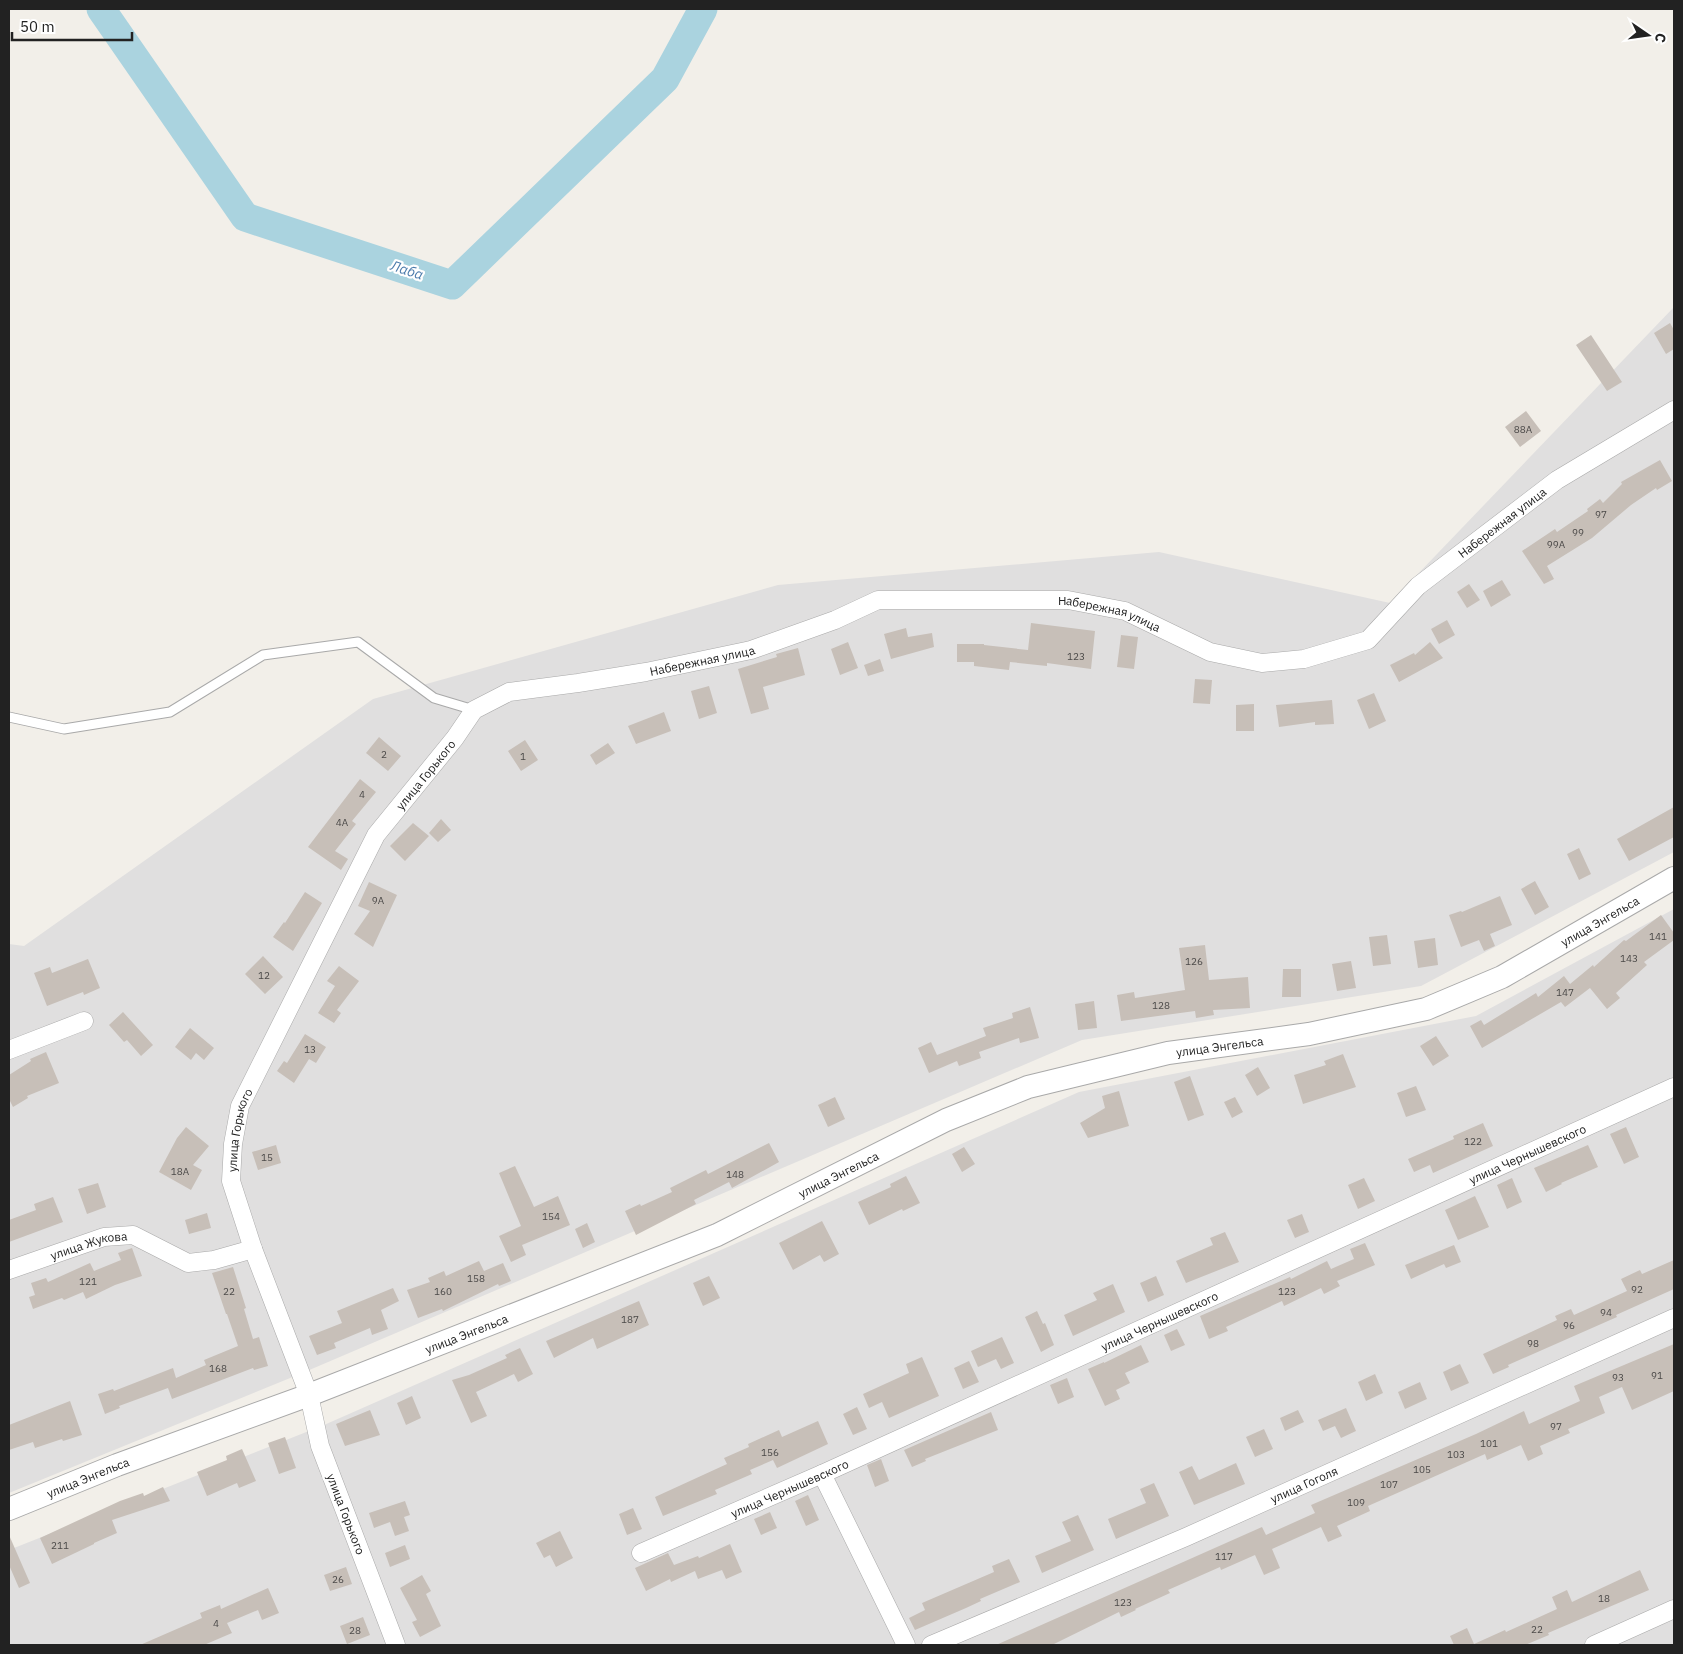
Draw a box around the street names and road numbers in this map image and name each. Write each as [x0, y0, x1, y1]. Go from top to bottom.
street label: Набережная улица [1455, 483, 1549, 561]
street label: Набережная улица [1058, 592, 1164, 635]
street label: Набережная улица [648, 642, 757, 679]
street label: улица Горького [392, 736, 458, 812]
street label: улица Энгельса [1558, 892, 1642, 949]
street label: улица Энгельса [1175, 1033, 1265, 1059]
street label: улица Горького [224, 1085, 255, 1172]
street label: улица Чернышевского [1466, 1120, 1588, 1187]
street label: улица Энгельса [796, 1147, 881, 1200]
street label: улица Жукова [48, 1228, 128, 1263]
street label: улица Чернышевского [1098, 1288, 1221, 1354]
street label: улица Энгельса [423, 1310, 511, 1356]
street label: улица Энгельса [44, 1454, 132, 1500]
street label: улица Чернышевского [728, 1455, 851, 1520]
street label: улица Гоголя [1268, 1462, 1340, 1506]
street label: улица Горького [324, 1471, 368, 1557]

